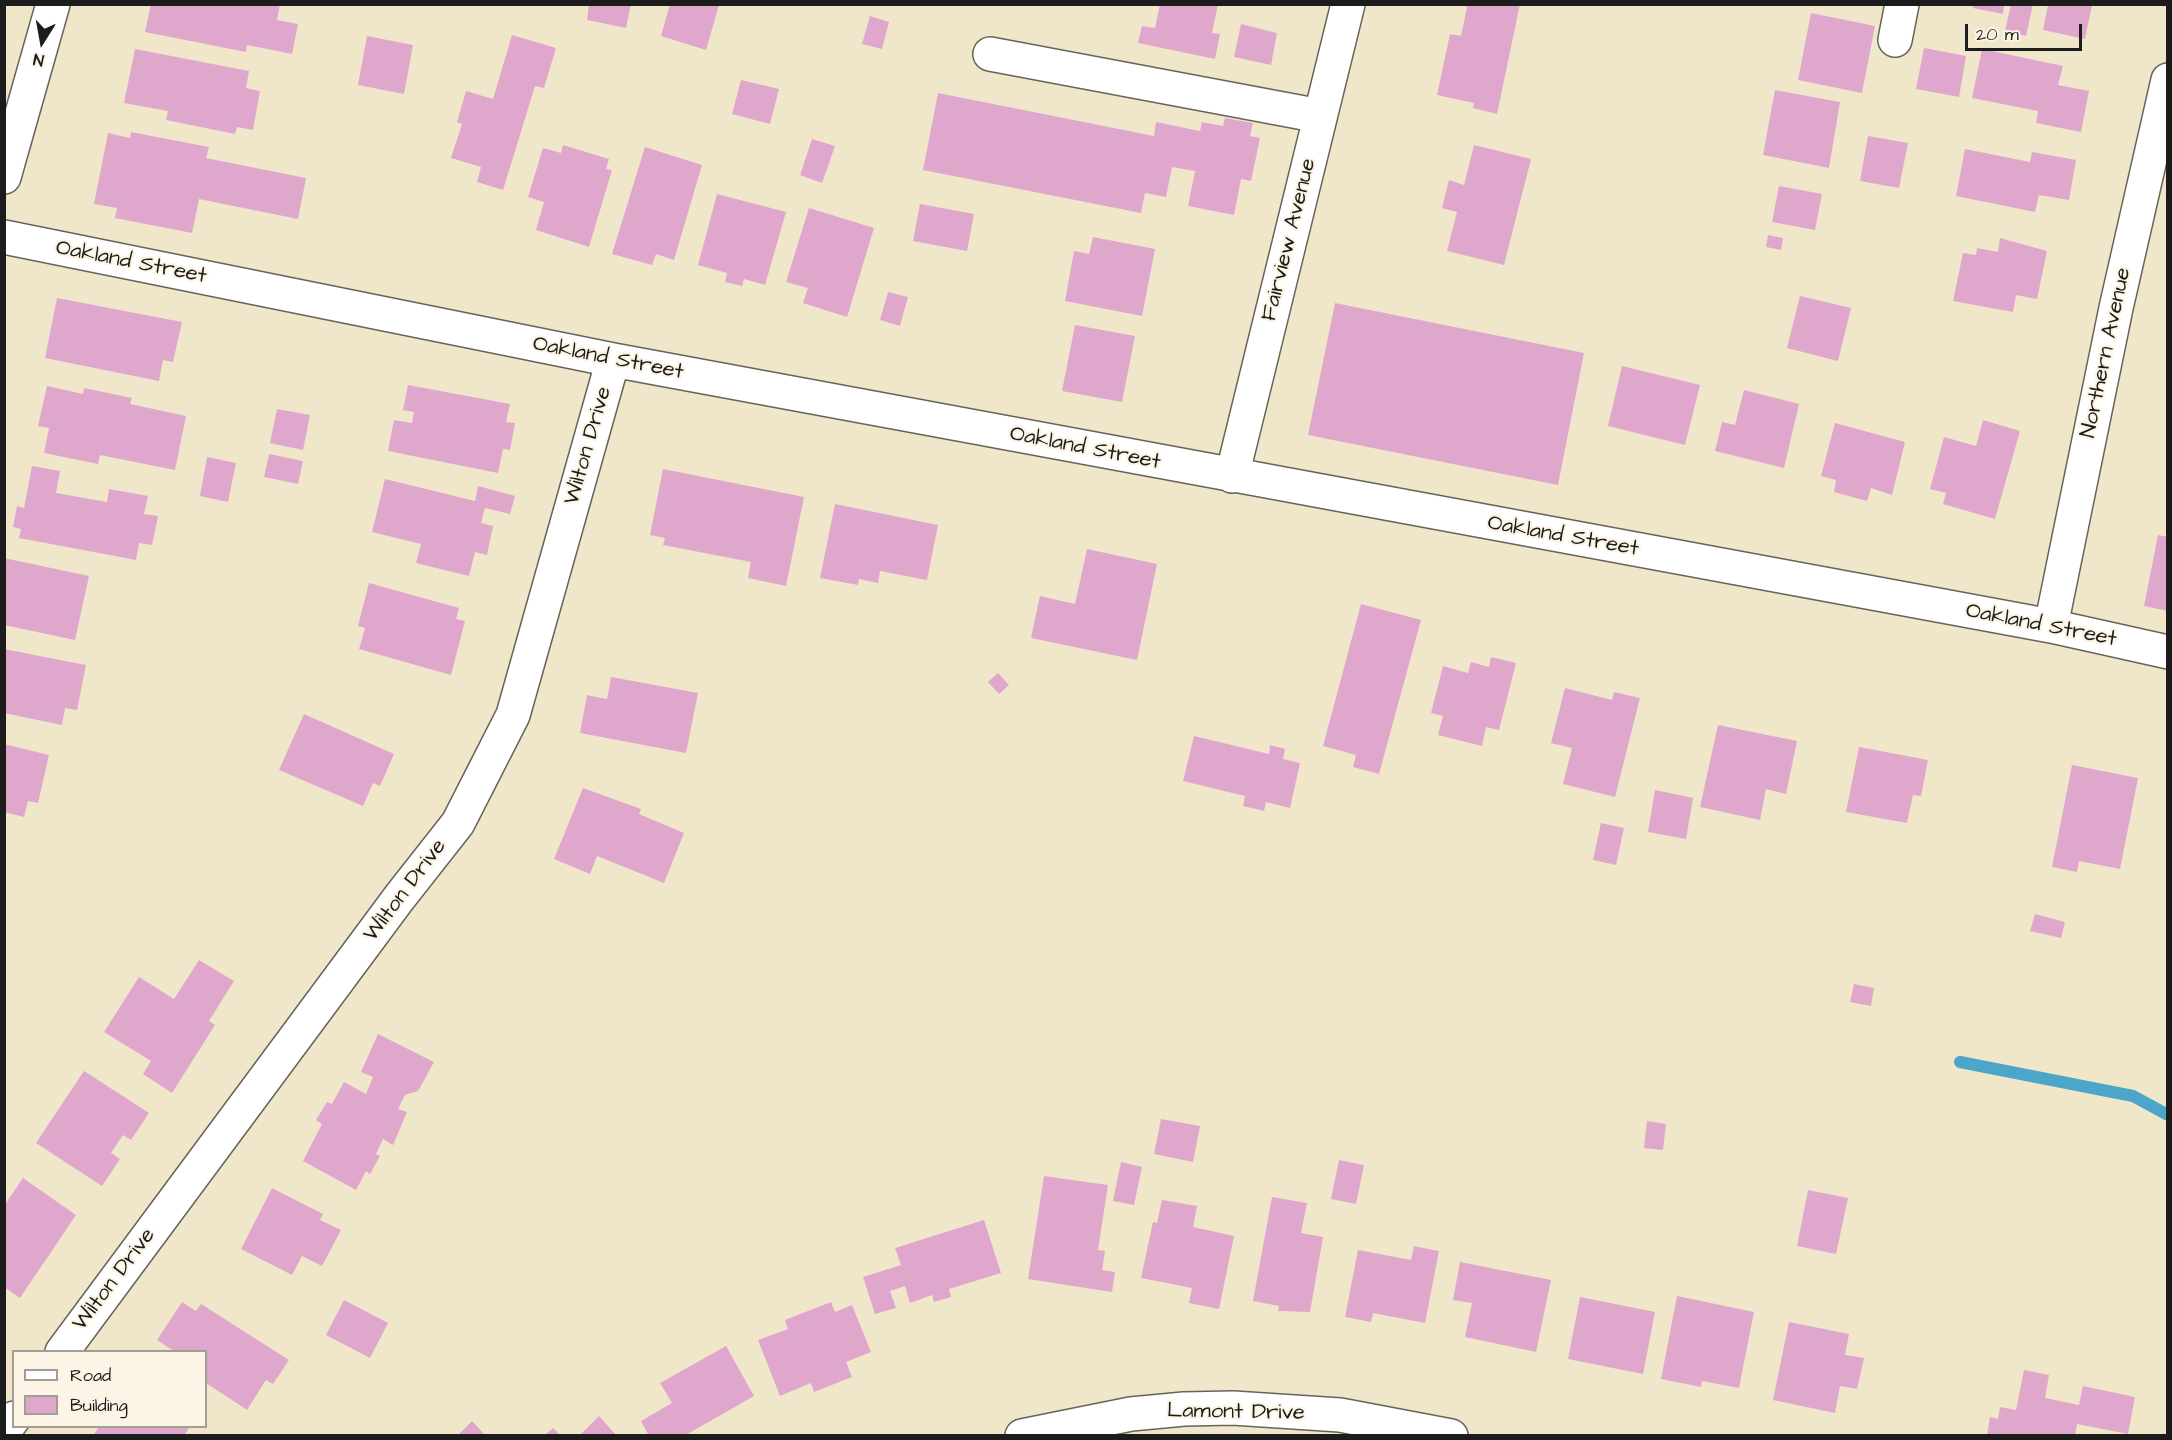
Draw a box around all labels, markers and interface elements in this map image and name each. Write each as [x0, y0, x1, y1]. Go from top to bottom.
north arrow [12, 12, 72, 72]
scale bar [1968, 12, 2085, 50]
text: 20 m [1976, 22, 2019, 47]
text: N [32, 48, 46, 71]
street label: Fairview Avenue [1257, 156, 1323, 324]
street label: Oakland Street [53, 235, 209, 291]
street label: Northern Avenue [2076, 265, 2138, 441]
street label: Oakland Street [530, 331, 686, 387]
street label: Wilton Drive [560, 384, 618, 508]
street label: Oakland Street [1007, 421, 1163, 477]
street label: Oakland Street [1485, 511, 1641, 563]
street label: Oakland Street [1963, 598, 2119, 654]
street label: Wilton Drive [359, 834, 453, 948]
street label: Wilton Drive [68, 1223, 162, 1337]
legend [12, 1350, 207, 1428]
text: Road [70, 1363, 111, 1388]
text: Building [70, 1393, 128, 1418]
street label: Lamont Drive [1167, 1399, 1305, 1427]

